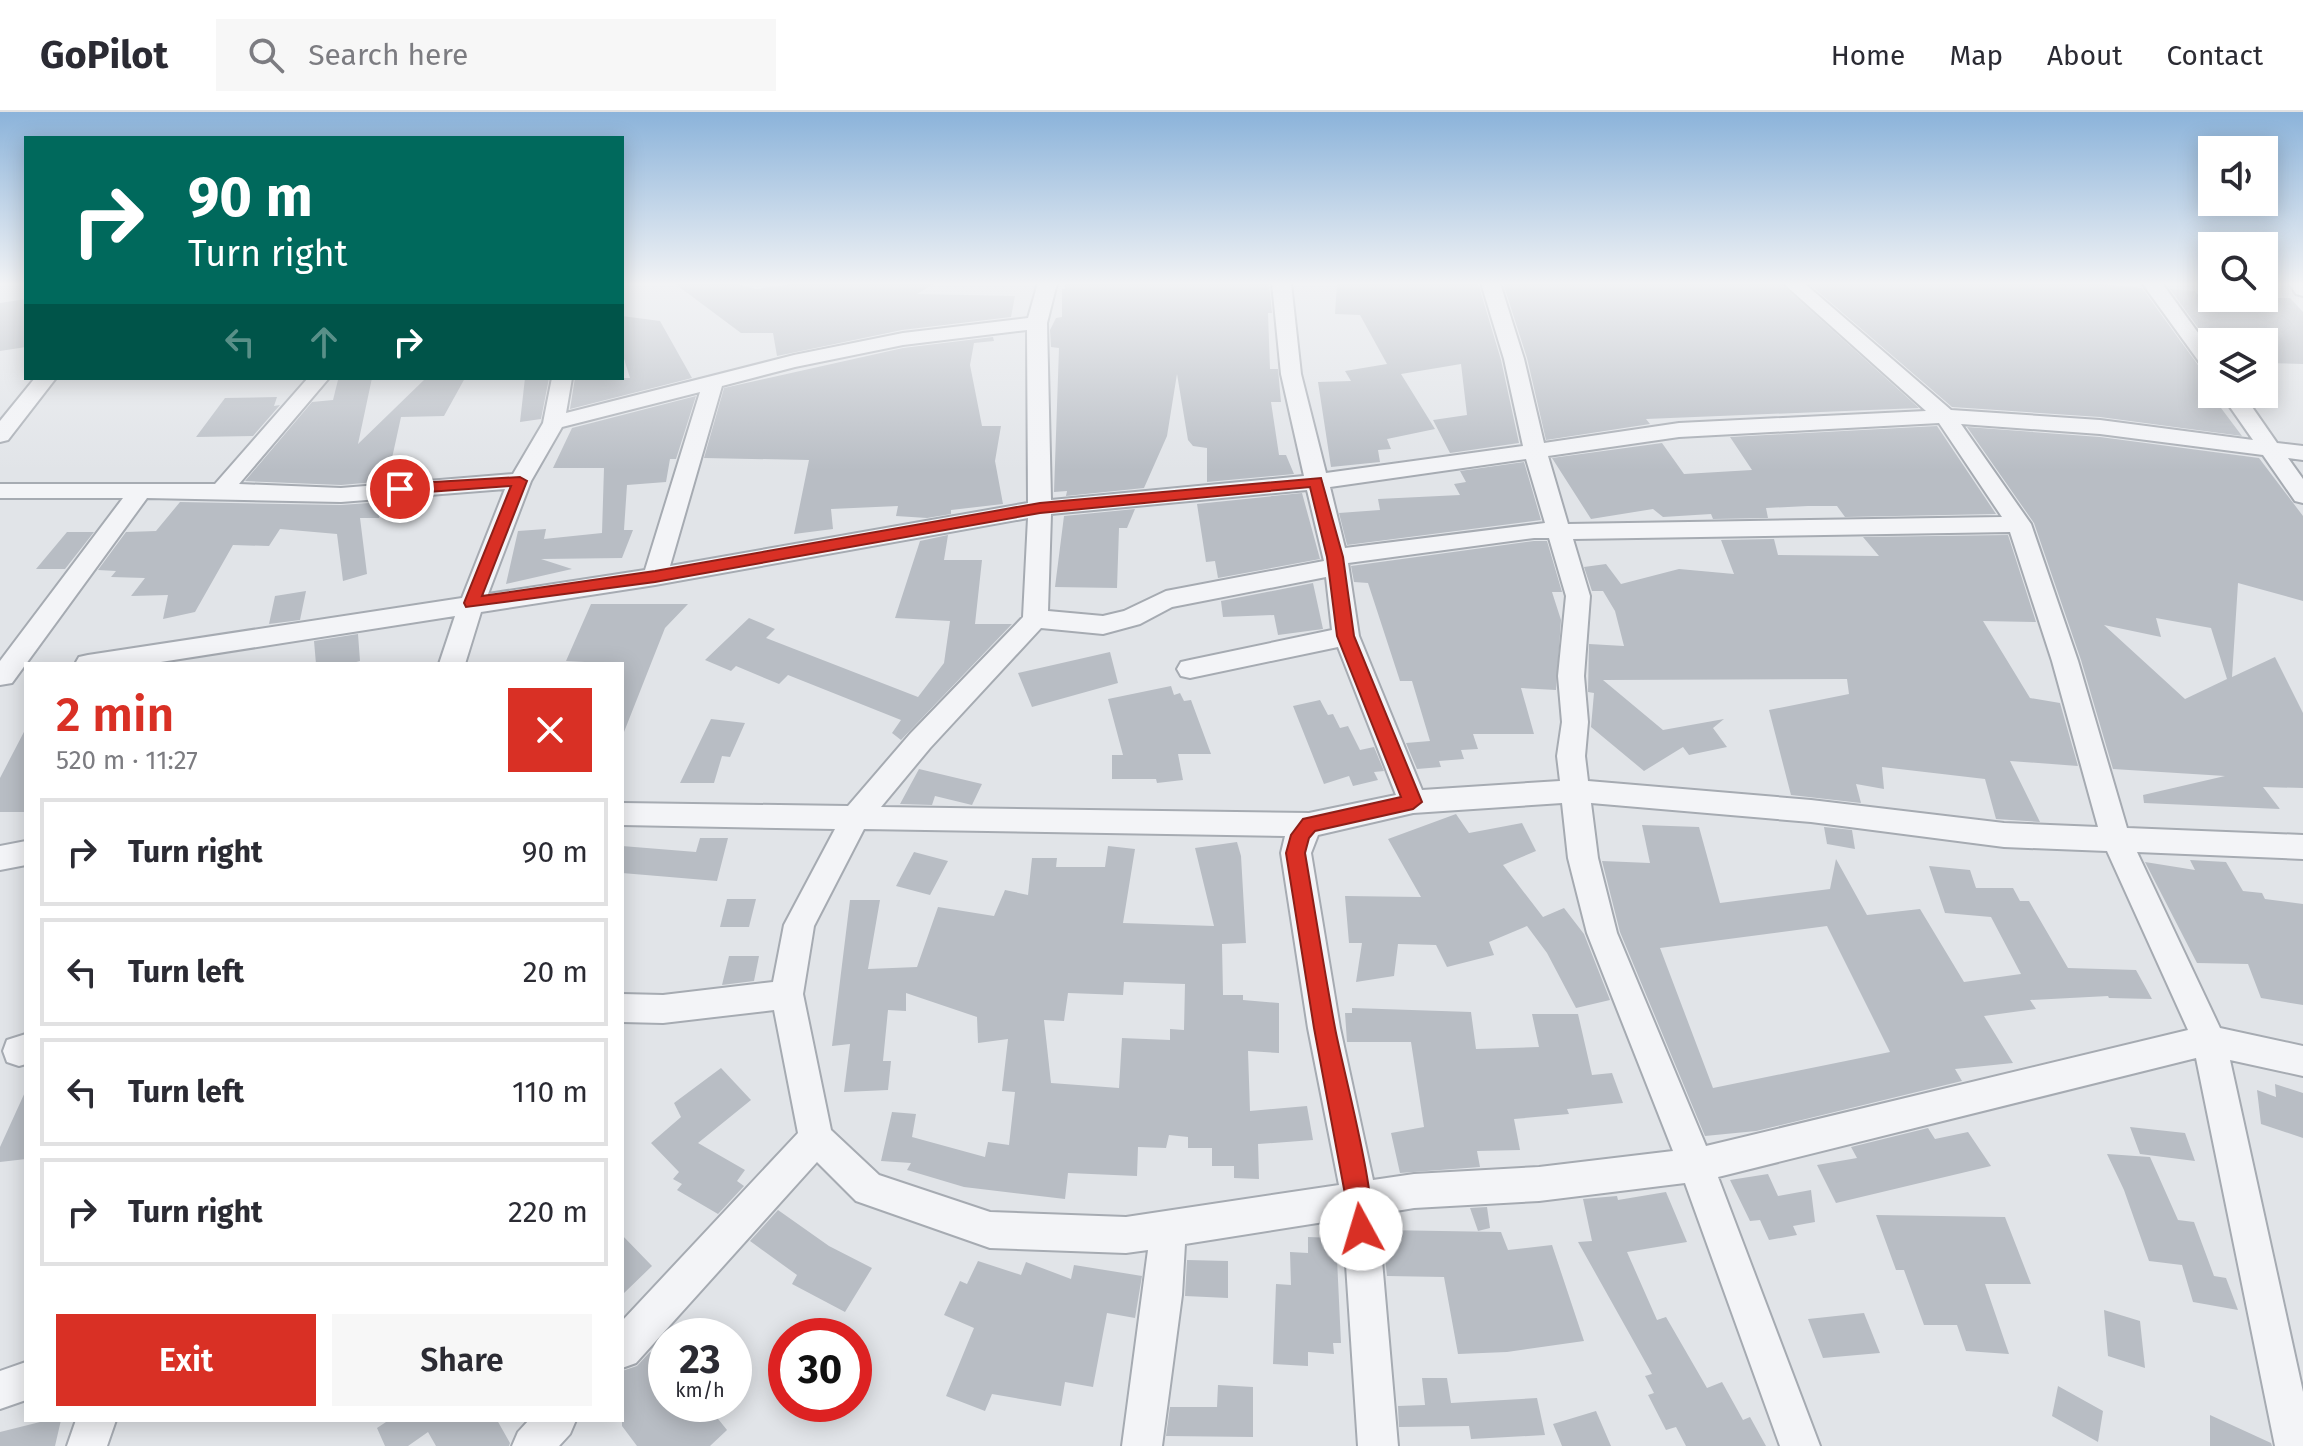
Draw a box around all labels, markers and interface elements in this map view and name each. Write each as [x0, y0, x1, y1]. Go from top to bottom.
search box [216, 19, 776, 91]
text: GoPilot [40, 32, 168, 78]
icon: search [244, 33, 288, 77]
text: Search here [308, 37, 468, 73]
text: Home [1831, 39, 1905, 72]
text: Map [1949, 39, 2003, 72]
text: About [2047, 39, 2122, 72]
text: Contact [2166, 39, 2263, 72]
map controls [2198, 136, 2278, 408]
button: sound [2198, 136, 2278, 216]
text: 90 m [188, 164, 313, 231]
icon: right [56, 168, 160, 272]
text: Turn right [188, 232, 348, 276]
button: search [2198, 232, 2278, 312]
icon: left [218, 320, 262, 364]
icon: ahead [302, 320, 346, 364]
icon: right [386, 320, 430, 364]
button: layers [2198, 328, 2278, 408]
pin [366, 455, 434, 523]
icon: arrive [378, 467, 422, 511]
text: 2 min [56, 686, 174, 744]
button: close [508, 688, 592, 772]
text: 520 m · 11:27 [56, 745, 198, 776]
icon: right [60, 830, 104, 874]
text: Turn right [128, 834, 263, 870]
text: 90 m [522, 834, 588, 870]
icon: left [60, 950, 104, 994]
text: Turn left [128, 954, 244, 990]
text: 20 m [523, 954, 588, 990]
icon: left [60, 1070, 104, 1114]
text: Turn left [128, 1074, 244, 1110]
text: 110 m [512, 1074, 588, 1110]
position arrow [1319, 1187, 1403, 1271]
icon: right [60, 1190, 104, 1234]
text: Turn right [128, 1194, 263, 1230]
text: 220 m [508, 1194, 588, 1230]
button: Exit [56, 1314, 316, 1406]
button: Share [332, 1314, 592, 1406]
speed limit sign: 30 [768, 1318, 872, 1422]
text: 23 [679, 1336, 721, 1384]
text: km/h [675, 1378, 725, 1402]

